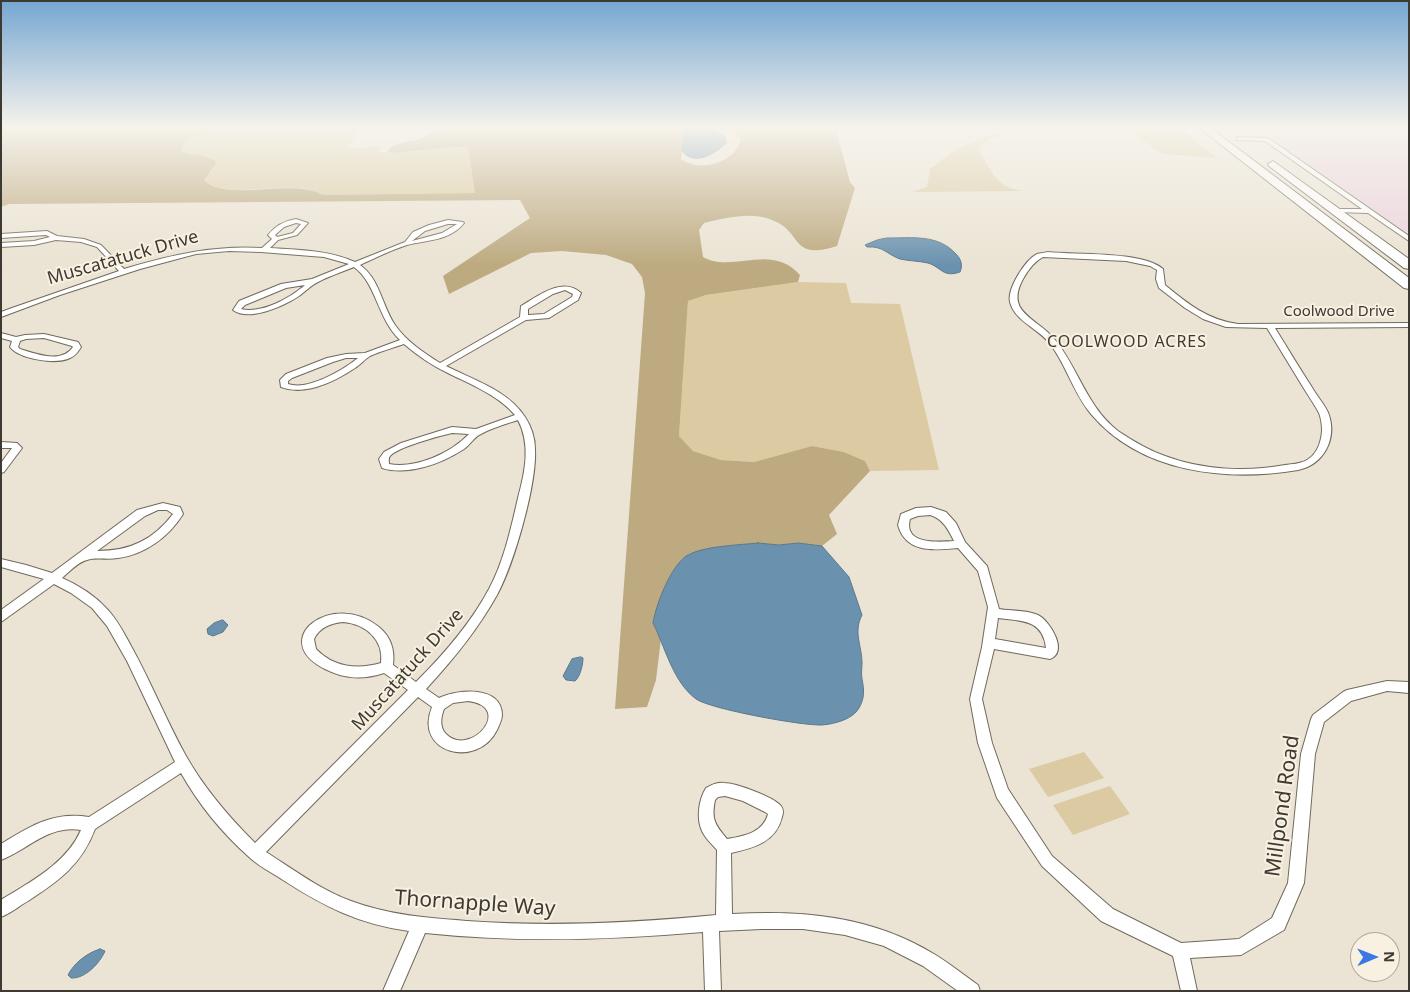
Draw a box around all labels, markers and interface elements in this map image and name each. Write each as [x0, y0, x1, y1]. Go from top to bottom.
street label: Muscatatuck Drive [45, 226, 201, 290]
street label: Coolwood Drive [1283, 303, 1395, 321]
district label: COOLWOOD ACRES [1045, 332, 1209, 352]
street label: Muscatatuck Drive [348, 605, 468, 735]
street label: Millpond Road [1261, 734, 1305, 878]
street label: Thornapple Way [394, 886, 556, 922]
north arrow [1350, 932, 1400, 982]
text: N [1380, 951, 1399, 963]

